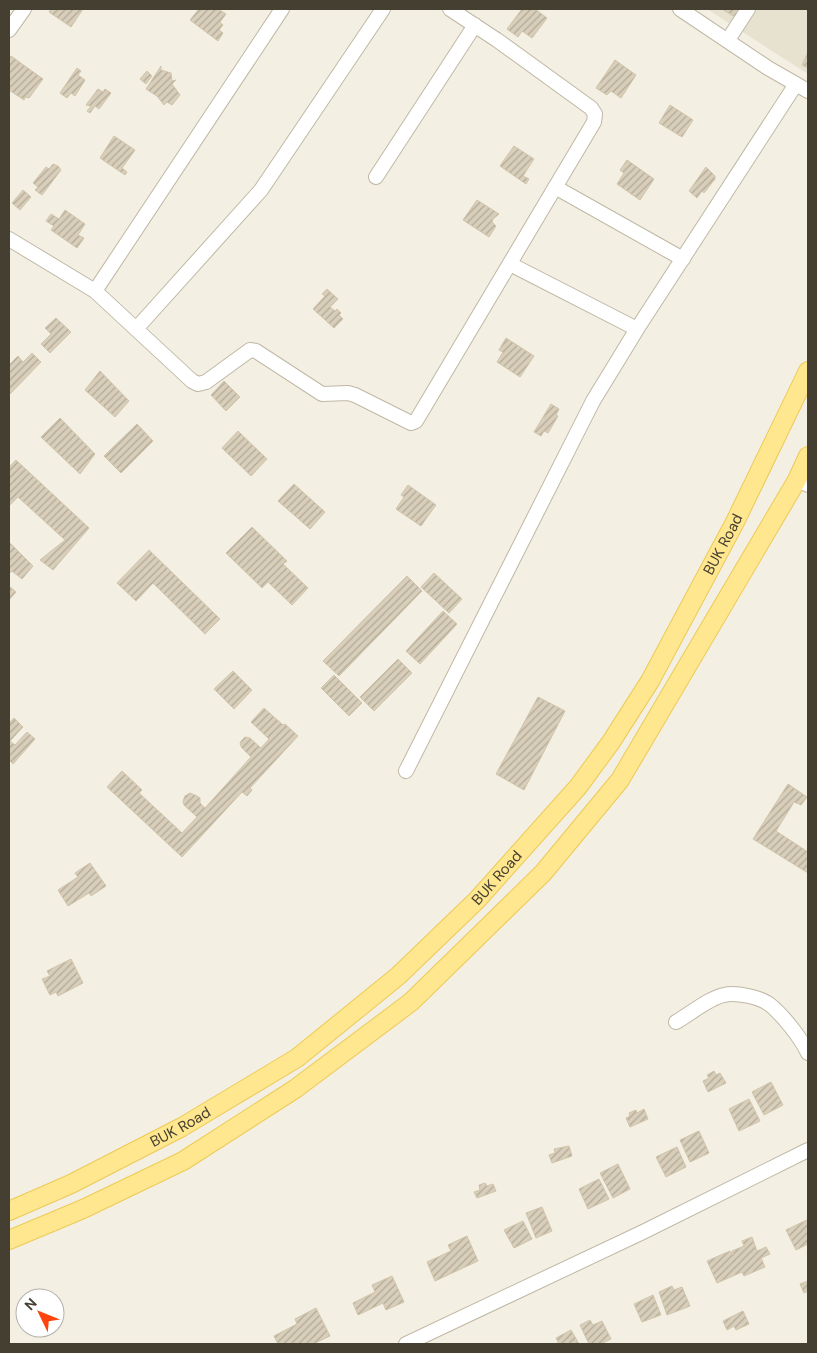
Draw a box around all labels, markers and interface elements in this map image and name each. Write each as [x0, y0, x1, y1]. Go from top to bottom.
street label: BUK Road [699, 510, 747, 578]
street label: BUK Road [467, 846, 526, 909]
street label: BUK Road [147, 1102, 214, 1152]
north arrow [15, 1288, 65, 1338]
text: N [20, 1294, 41, 1314]

